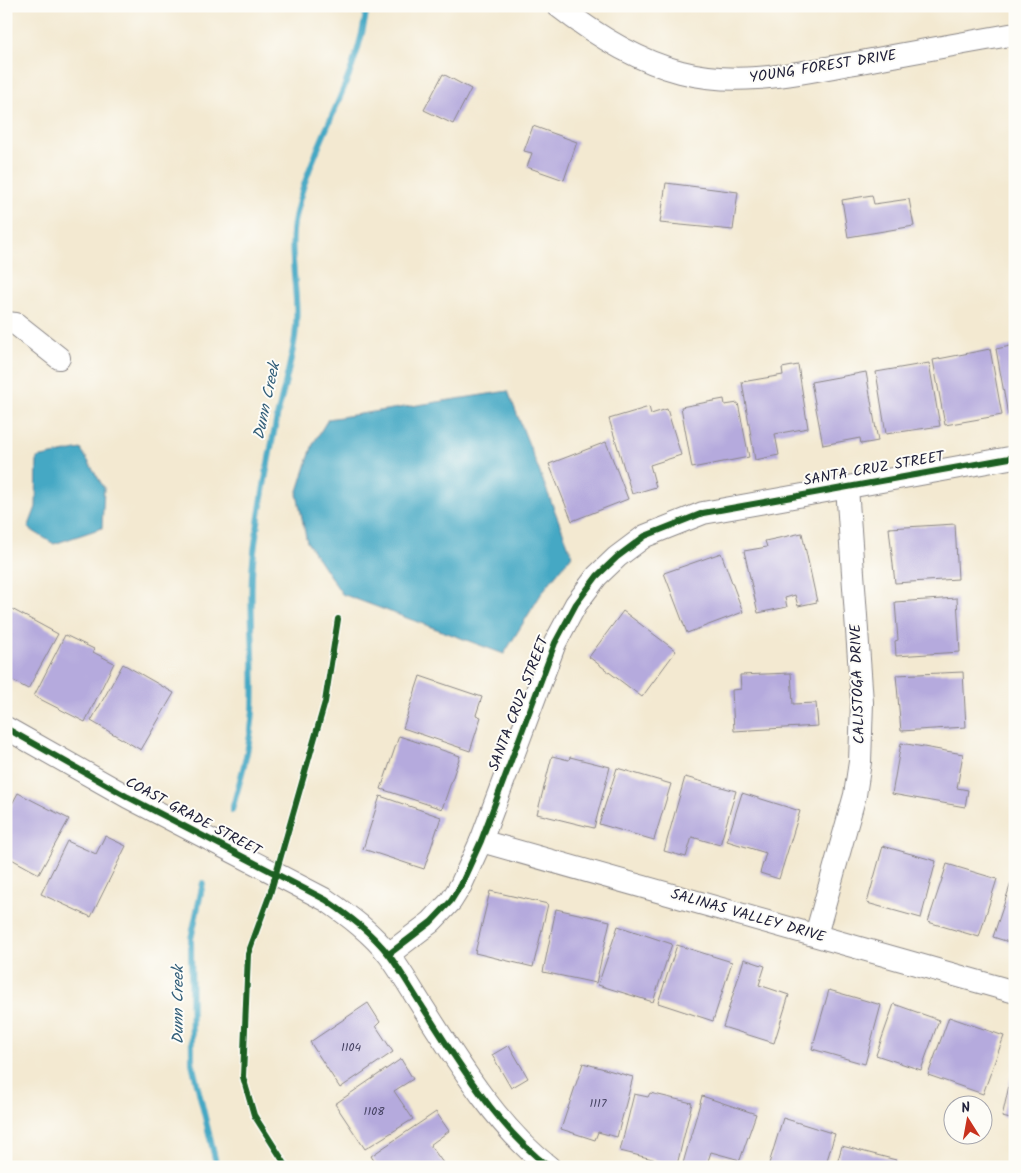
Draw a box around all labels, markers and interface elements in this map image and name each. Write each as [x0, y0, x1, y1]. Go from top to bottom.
street label: YOUNG FOREST DRIVE [748, 43, 899, 90]
water label: Dunn Creek [247, 358, 288, 442]
street label: SANTA CRUZ STREET [802, 444, 948, 493]
street label: CALISTOGA DRIVE [844, 622, 872, 745]
street label: SANTA CRUZ STREET [482, 631, 556, 775]
street label: COAST GRADE STREET [121, 771, 267, 864]
street label: SALINAS VALLEY DRIVE [668, 882, 829, 950]
water label: Dunn Creek [166, 963, 191, 1044]
house number: 1104 [341, 1038, 361, 1057]
house number: 1117 [590, 1094, 607, 1113]
north arrow [944, 1096, 994, 1146]
text: N [959, 1097, 972, 1120]
house number: 1108 [364, 1102, 385, 1121]

